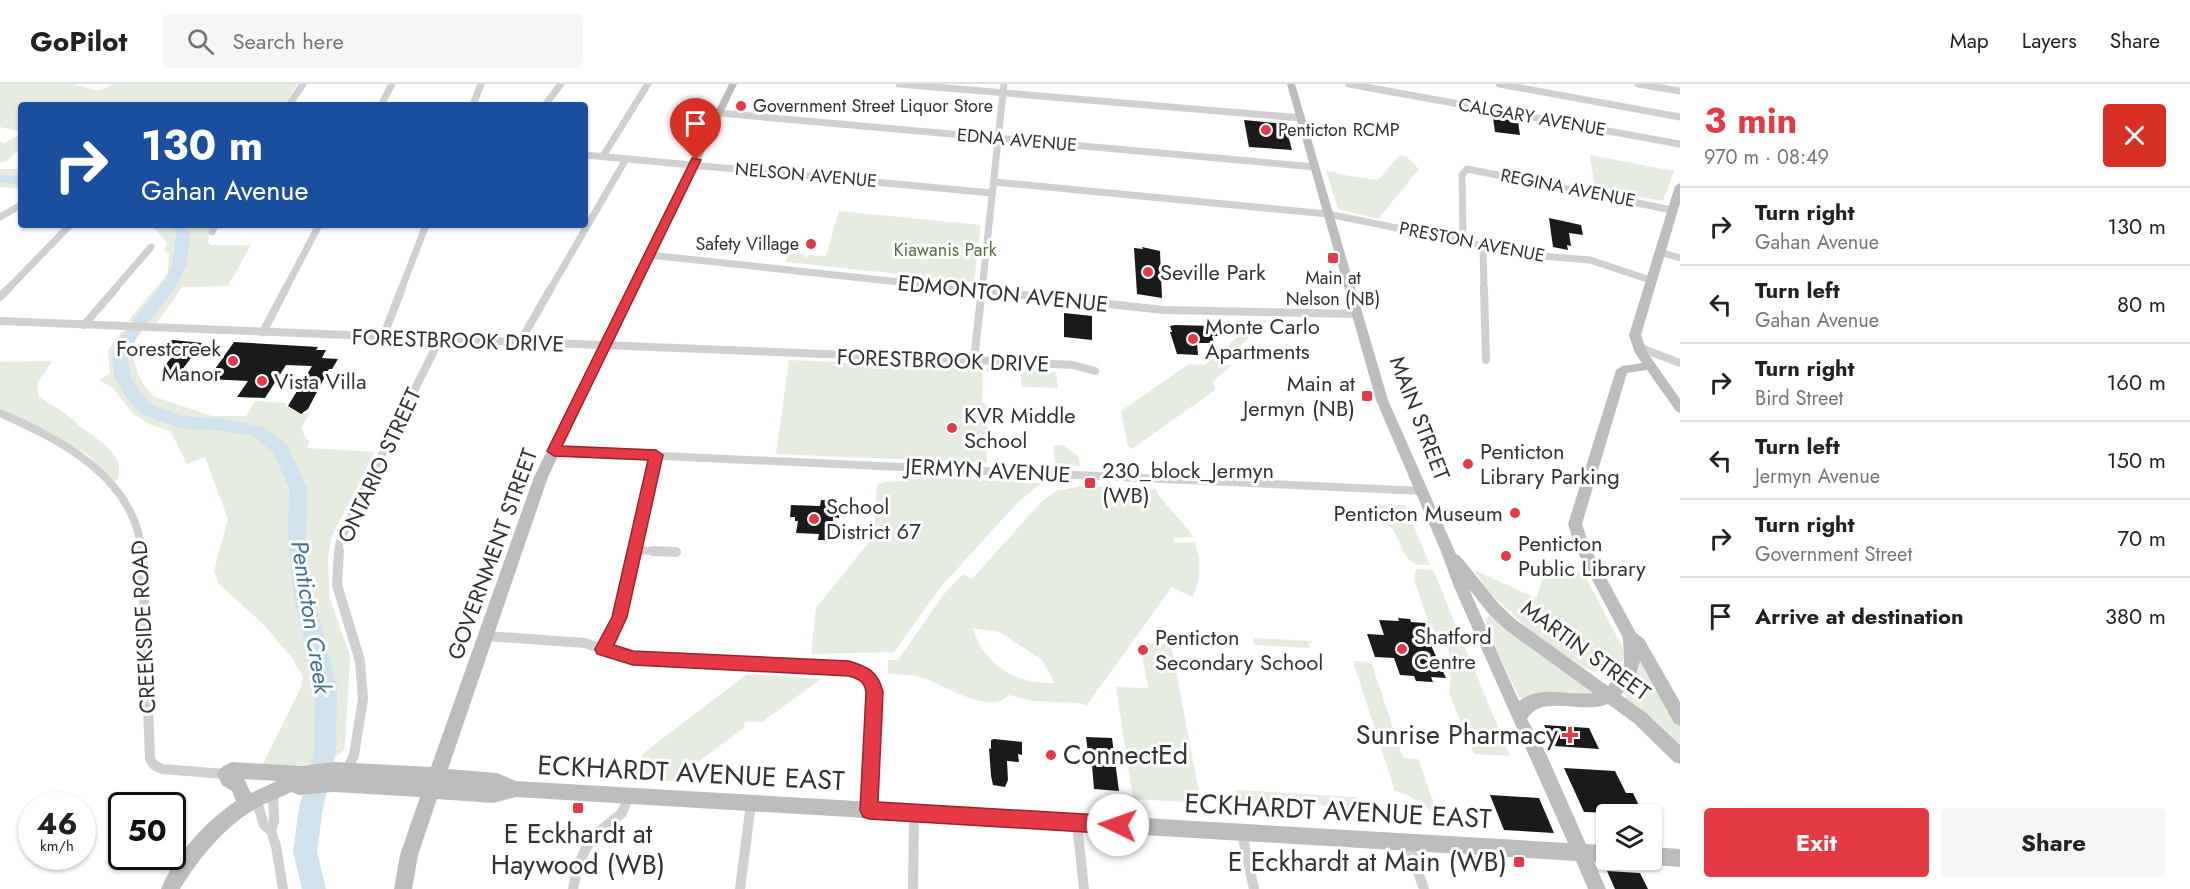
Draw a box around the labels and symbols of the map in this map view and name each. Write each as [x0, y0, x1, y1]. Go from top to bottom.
street label: CALGARY AVENUE [1456, 91, 1608, 143]
place label: Government Street Liquor Store [753, 93, 993, 119]
pin [670, 98, 721, 160]
marker: Government Street Liquor Store [734, 99, 748, 113]
place label: Penticton RCMP [1278, 117, 1400, 143]
street label: EDNA AVENUE [956, 122, 1078, 158]
marker: Penticton RCMP [1259, 123, 1273, 137]
street label: NELSON AVENUE [734, 156, 878, 194]
street label: REGINA AVENUE [1498, 162, 1638, 214]
street label: PRESTON AVENUE [1397, 215, 1547, 269]
place label: Safety Village [695, 231, 799, 257]
marker: Safety Village [804, 237, 818, 251]
park label: Kiawanis Park [893, 237, 997, 263]
marker: Main at Nelson (NB) [1326, 251, 1340, 265]
place label: Seville Park [1160, 256, 1266, 288]
marker: Seville Park [1141, 265, 1155, 279]
place label: Main at Nelson (NB) [1286, 265, 1380, 312]
street label: EDMONTON AVENUE [896, 266, 1110, 320]
place label: Monte Carlo Apartments [1205, 310, 1320, 367]
street label: FORESTBROOK DRIVE [351, 320, 565, 360]
place label: Forestcreek Manor [116, 332, 221, 389]
marker: Monte Carlo Apartments [1186, 332, 1200, 346]
street label: FORESTBROOK DRIVE [836, 340, 1050, 380]
street label: MAIN STREET [1382, 351, 1459, 485]
marker: Forestcreek Manor [226, 354, 240, 368]
place label: Vista Villa [274, 365, 367, 397]
place label: Main at Jermyn (NB) [1240, 367, 1356, 424]
marker: Vista Villa [255, 374, 269, 388]
street label: ONTARIO STREET [329, 382, 429, 548]
marker: Main at Jermyn (NB) [1360, 389, 1374, 403]
place label: KVR Middle School [964, 399, 1076, 456]
marker: KVR Middle School [945, 421, 959, 435]
place label: Penticton Library Parking [1480, 435, 1620, 492]
street label: GOVERNMENT STREET [439, 443, 545, 664]
street label: JERMYN AVENUE [902, 450, 1071, 490]
place label: 230_block_Jermyn (WB) [1102, 454, 1274, 511]
marker: Penticton Library Parking [1461, 457, 1475, 471]
marker: 230_block_Jermyn (WB) [1083, 476, 1097, 490]
place label: School District 67 [826, 490, 921, 547]
place label: Penticton Museum [1333, 497, 1503, 529]
marker: Penticton Museum [1508, 506, 1522, 520]
marker: School District 67 [807, 512, 821, 526]
place label: Penticton Public Library [1518, 527, 1646, 584]
water label: Penticton Creek [282, 538, 341, 698]
street label: CREEKSIDE ROAD [122, 539, 164, 715]
marker: Penticton Public Library [1499, 549, 1513, 563]
street label: MARTIN STREET [1515, 592, 1658, 708]
place label: Shatford Centre [1414, 620, 1492, 677]
place label: Penticton Secondary School [1155, 621, 1323, 678]
marker: Shatford Centre [1395, 642, 1409, 656]
marker: Penticton Secondary School [1136, 643, 1150, 657]
place label: Sunrise Pharmacy [1356, 715, 1558, 754]
marker: Sunrise Pharmacy [1563, 728, 1577, 742]
place label: ConnectEd [1063, 735, 1188, 774]
street label: ECKHARDT AVENUE EAST [536, 745, 846, 800]
marker: ConnectEd [1044, 748, 1058, 762]
street label: ECKHARDT AVENUE EAST [1183, 783, 1493, 838]
speed limit sign: 50 [108, 792, 186, 870]
position arrow [1086, 793, 1150, 857]
marker: E Eckhardt at Haywood (WB) [571, 801, 585, 815]
place label: E Eckhardt at Haywood (WB) [491, 814, 665, 884]
place label: E Eckhardt at Main (WB) [1228, 842, 1507, 881]
marker: E Eckhardt at Main (WB) [1512, 855, 1526, 869]

